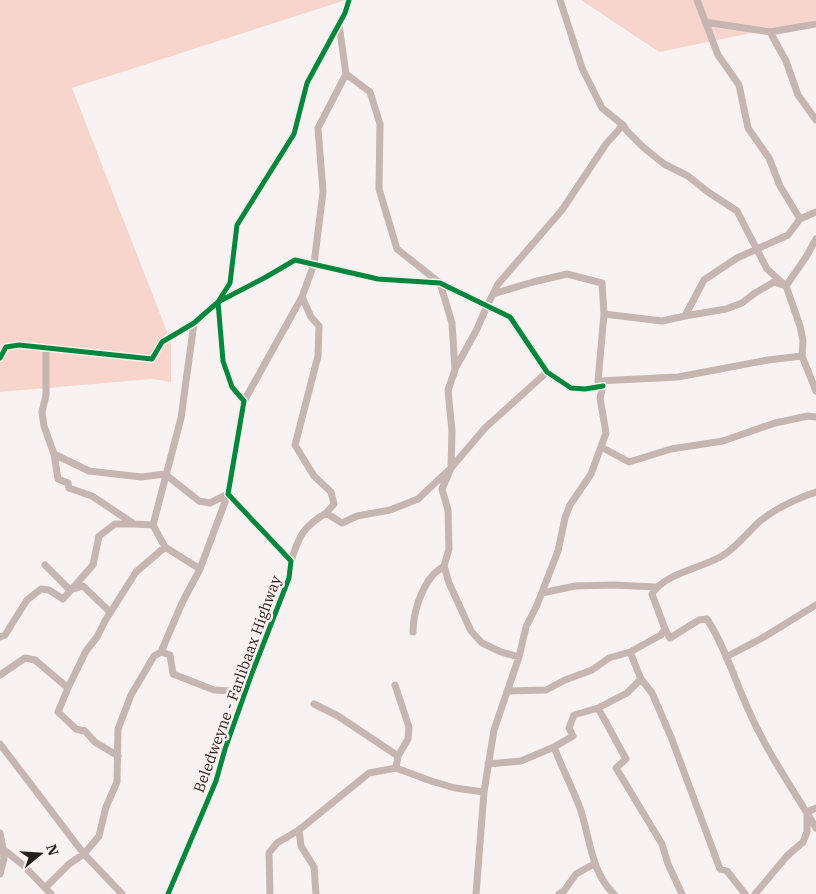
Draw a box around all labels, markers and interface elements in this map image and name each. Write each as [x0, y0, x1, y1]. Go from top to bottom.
street label: Beledweyne - Farlibaax Highway [189, 573, 285, 795]
north arrow [15, 829, 65, 879]
text: N [42, 842, 63, 858]

